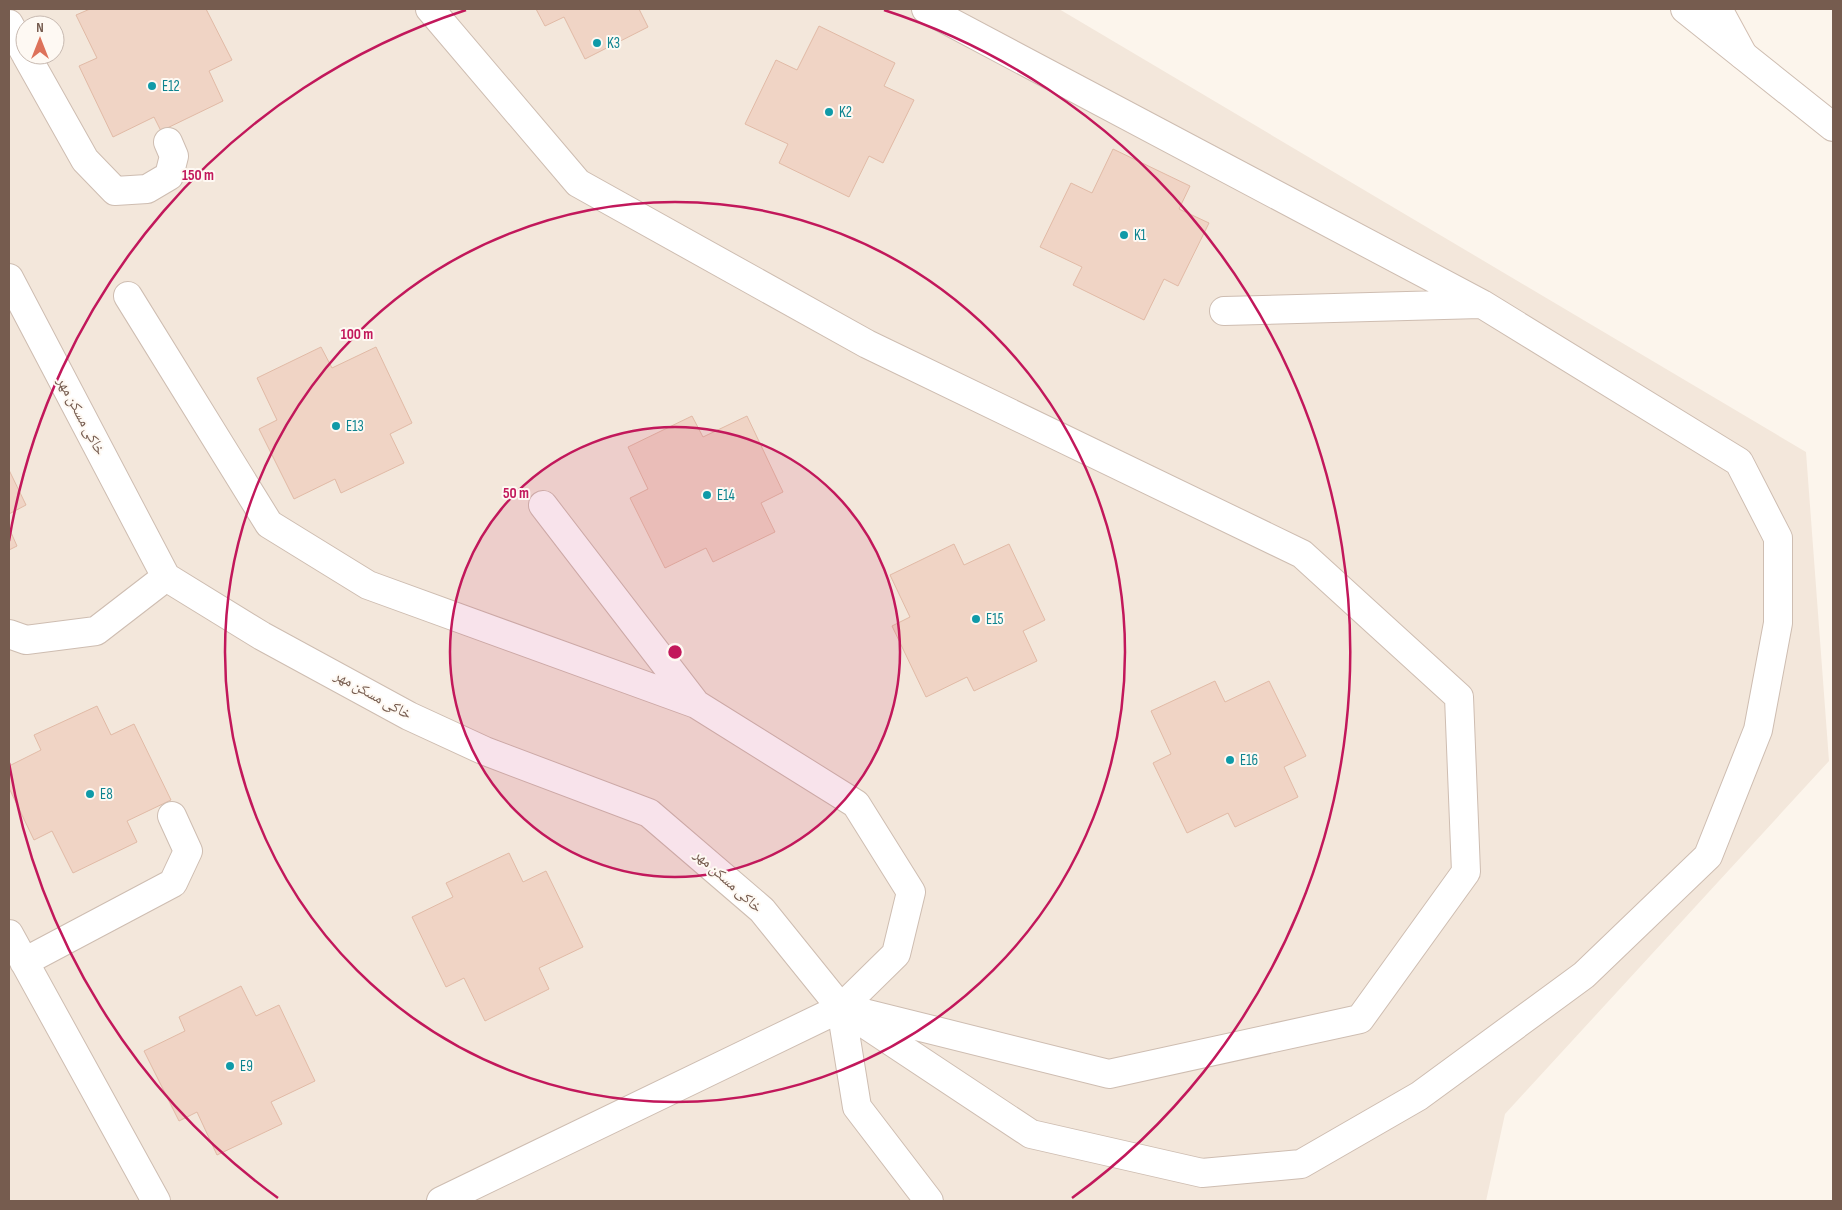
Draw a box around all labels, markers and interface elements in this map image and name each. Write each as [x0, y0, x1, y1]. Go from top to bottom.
north arrow [15, 15, 65, 65]
text: N [36, 19, 44, 36]
place label: K3 [607, 34, 620, 53]
marker: K3 [591, 37, 603, 49]
place label: E12 [162, 77, 180, 96]
marker: E12 [146, 80, 158, 92]
place label: K2 [839, 103, 852, 122]
marker: K2 [823, 106, 835, 118]
text: 150 m [182, 166, 214, 185]
place label: K1 [1134, 226, 1147, 245]
marker: K1 [1118, 229, 1130, 241]
text: 100 m [341, 325, 373, 344]
street label: خاکی مسکن مهر [52, 373, 110, 459]
place label: E13 [346, 417, 364, 436]
marker: E13 [330, 420, 342, 432]
text: 50 m [503, 484, 529, 503]
place label: E14 [717, 486, 735, 505]
marker: E14 [701, 489, 713, 501]
place label: E15 [986, 610, 1003, 629]
marker: E15 [970, 613, 982, 625]
centre of rings [666, 643, 684, 661]
street label: خاکی مسکن مهر [330, 665, 415, 724]
place label: E16 [1240, 751, 1258, 770]
marker: E16 [1224, 754, 1236, 766]
place label: E8 [100, 785, 113, 804]
marker: E8 [84, 788, 96, 800]
street label: خاکی مسکن مهر [689, 845, 767, 917]
place label: E9 [240, 1057, 253, 1076]
marker: E9 [224, 1060, 236, 1072]

